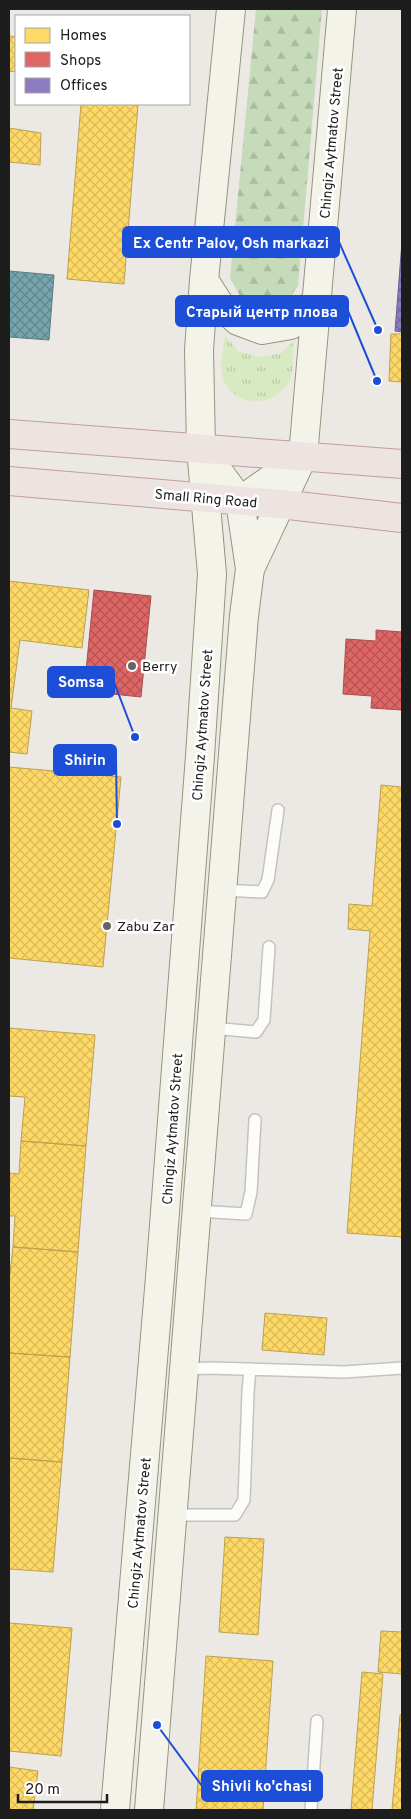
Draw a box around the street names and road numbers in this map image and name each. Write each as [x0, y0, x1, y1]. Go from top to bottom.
street label: Chingiz Aytmatov Street [317, 67, 348, 220]
street label: Small Ring Road [154, 487, 258, 512]
street label: Chingiz Aytmatov Street [190, 649, 217, 801]
street label: Chingiz Aytmatov Street [160, 1053, 187, 1205]
street label: Chingiz Aytmatov Street [125, 1457, 156, 1610]

